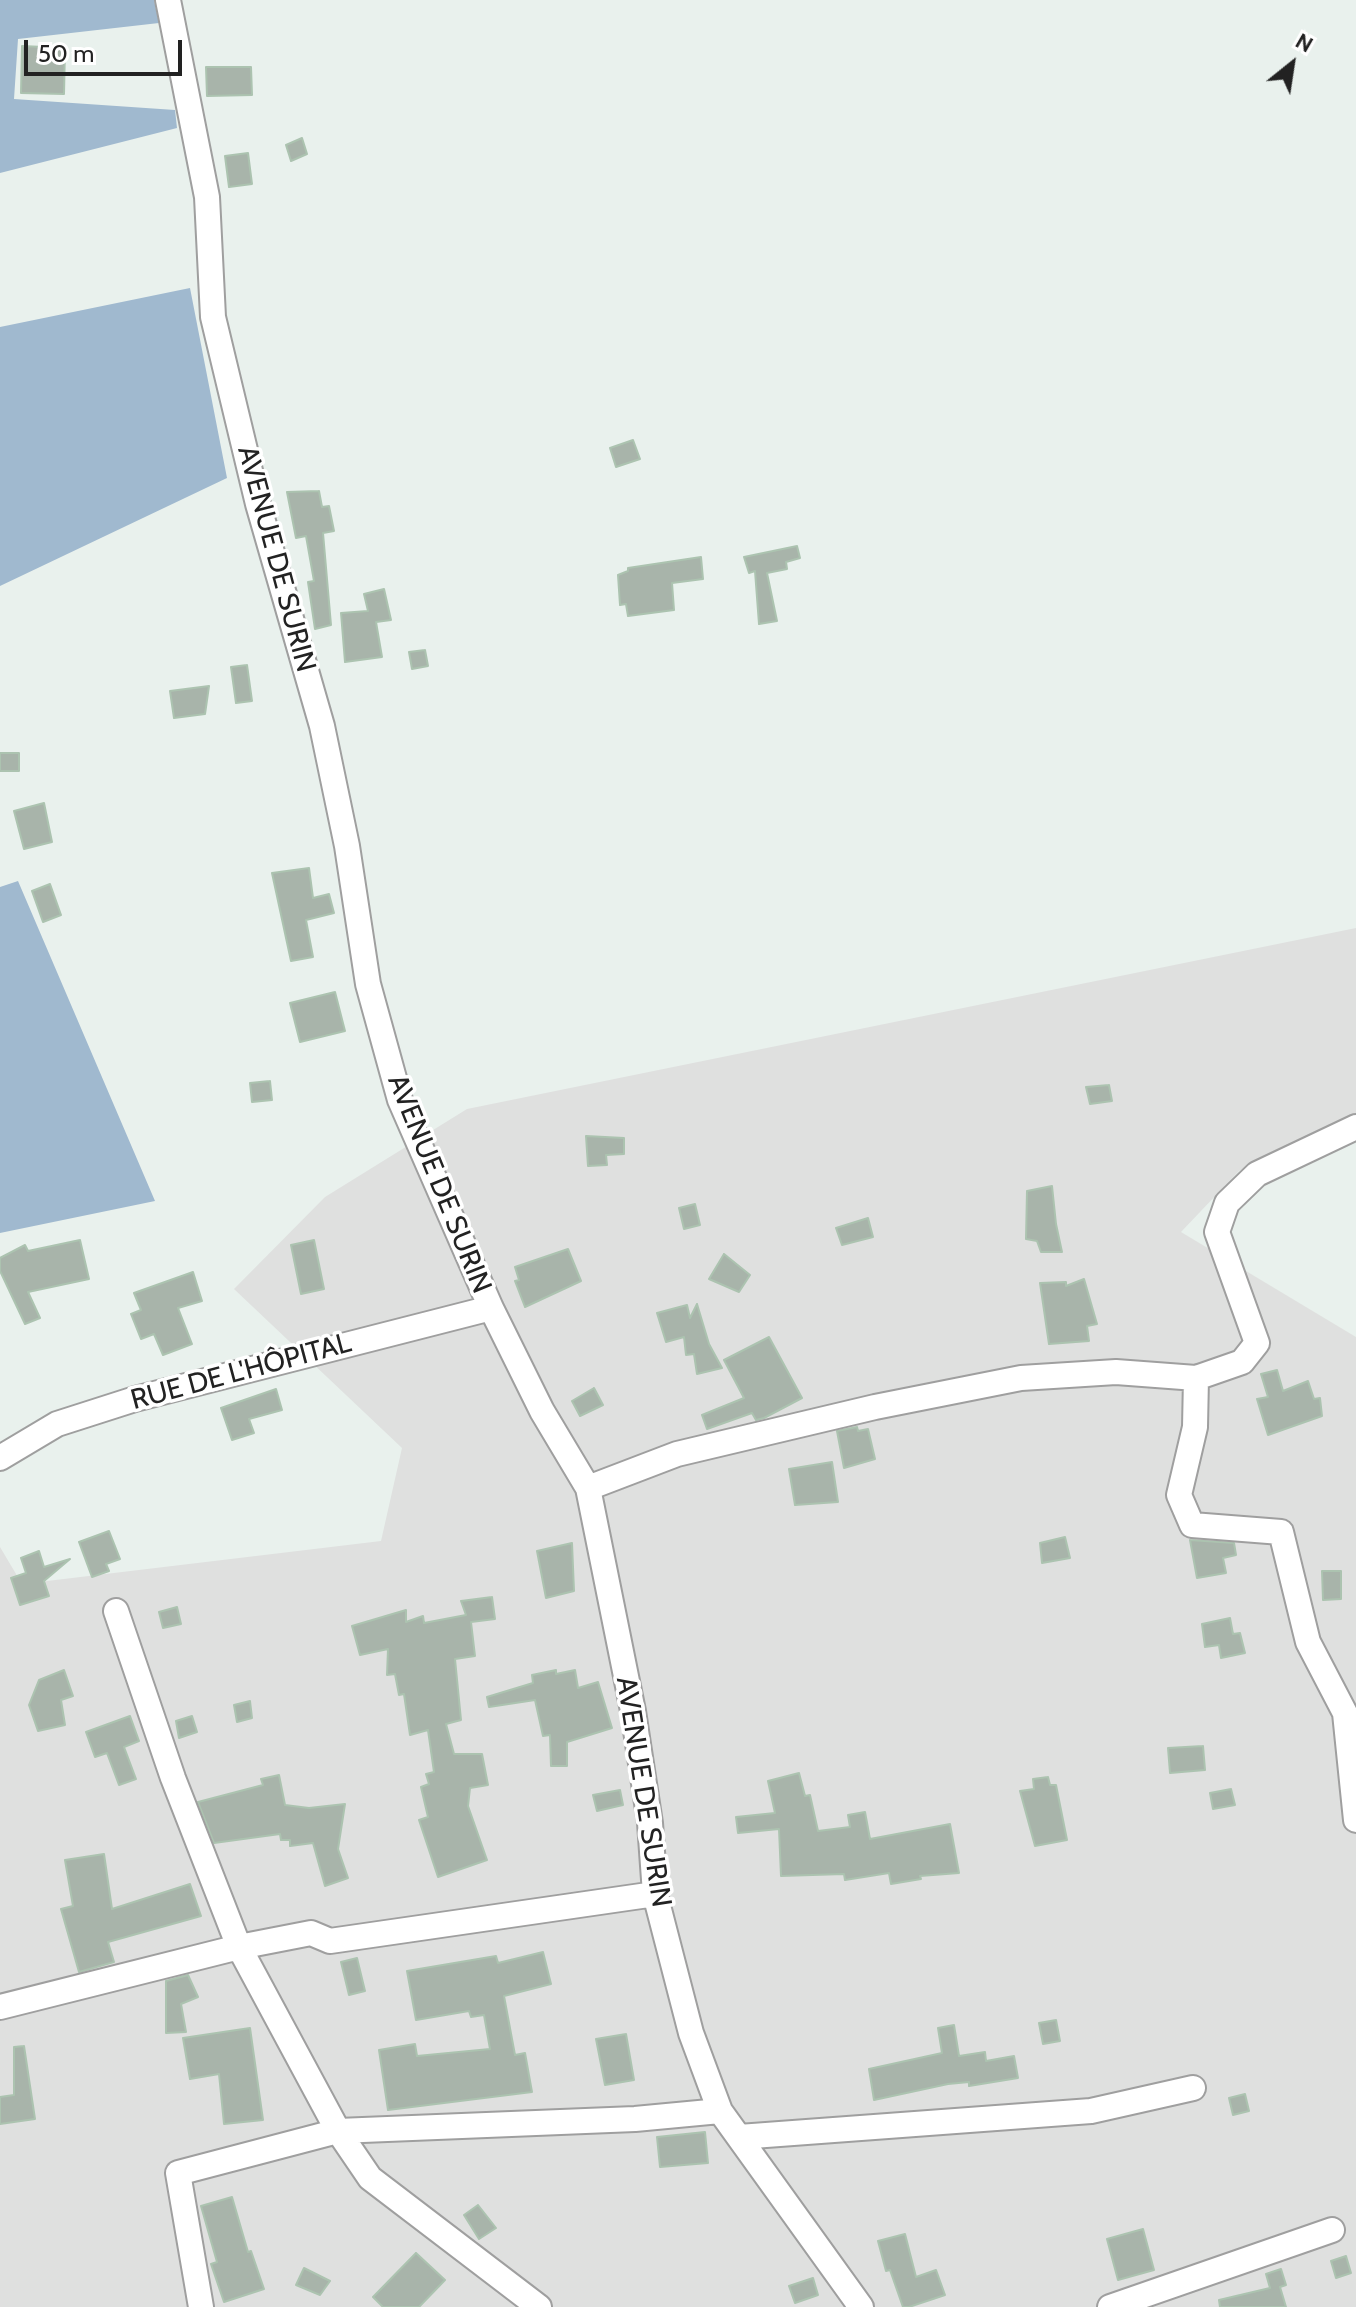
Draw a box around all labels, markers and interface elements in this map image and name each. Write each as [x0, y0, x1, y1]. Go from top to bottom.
scale bar [28, 24, 186, 74]
north arrow [1252, 24, 1332, 104]
text: N [1291, 27, 1318, 58]
text: 50 m [38, 39, 94, 68]
street label: AVENUE DE SURIN [230, 442, 322, 676]
street label: AVENUE DE SURIN [380, 1070, 498, 1298]
street label: RUE DE L'HÔPITAL [127, 1326, 355, 1418]
street label: AVENUE DE SURIN [608, 1674, 678, 1910]

